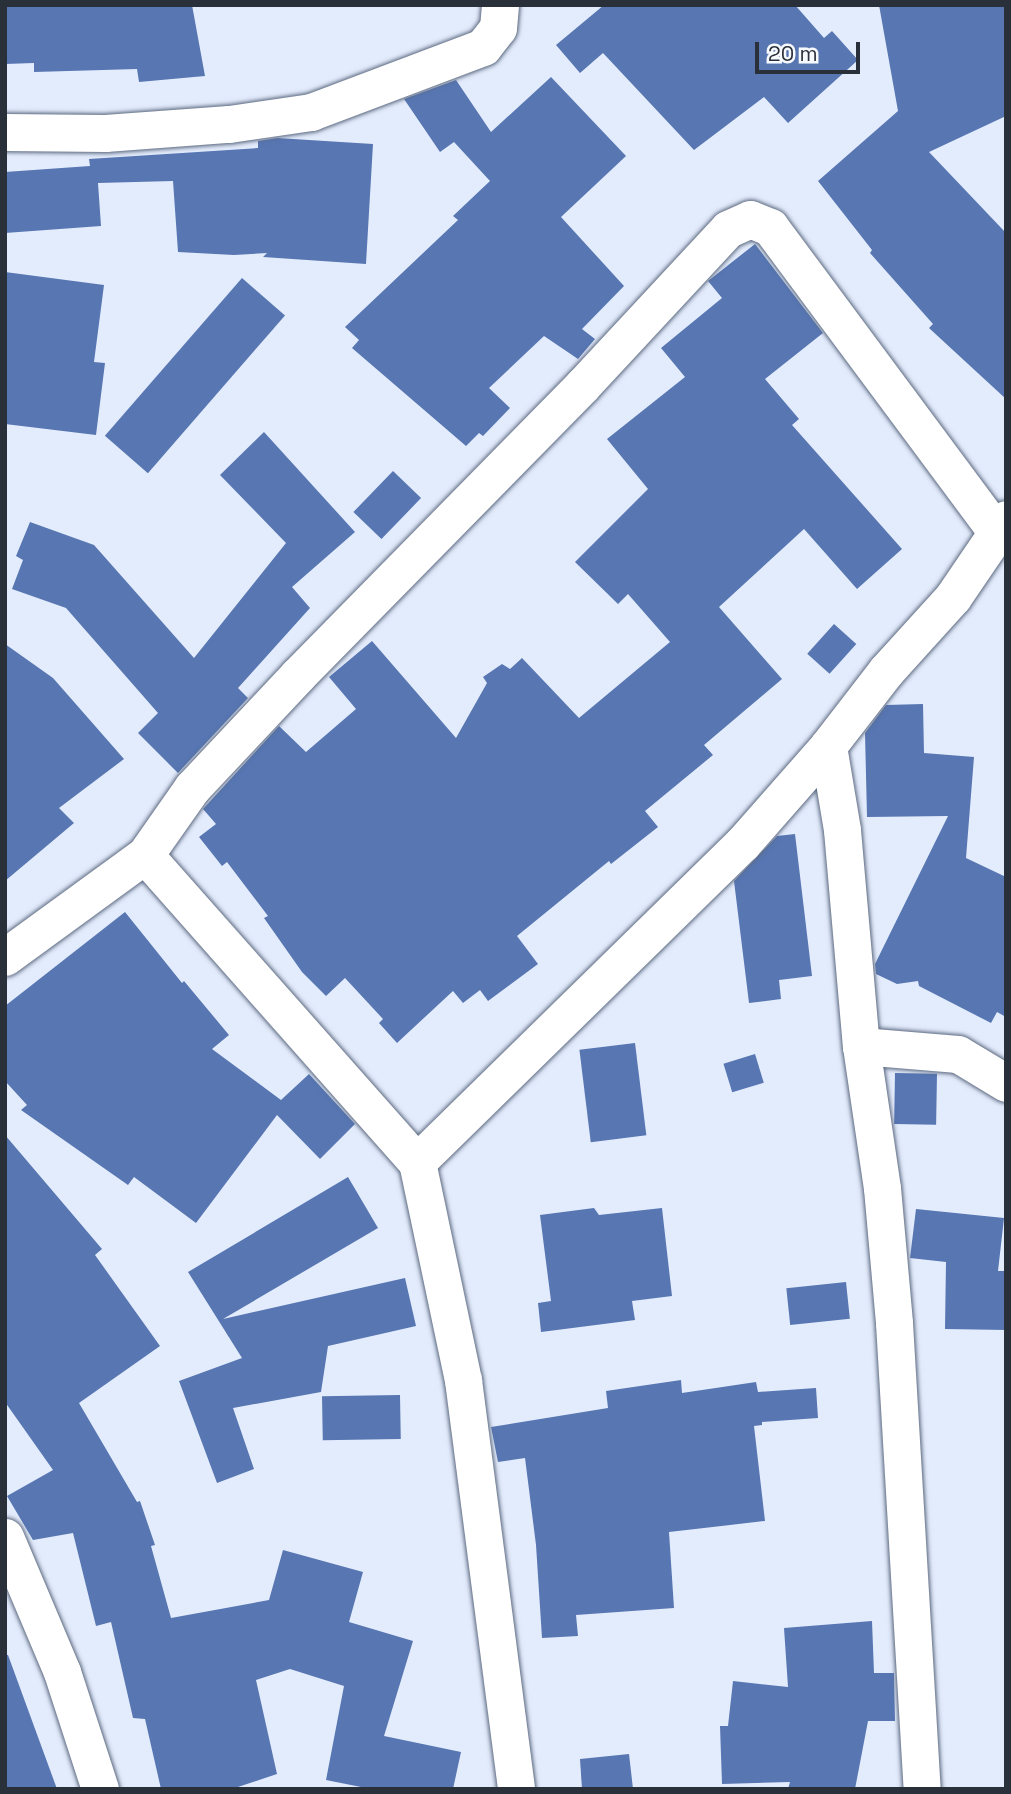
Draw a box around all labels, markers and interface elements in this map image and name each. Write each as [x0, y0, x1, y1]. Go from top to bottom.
scale bar [759, 28, 864, 72]
text: 20 m [768, 40, 818, 67]

